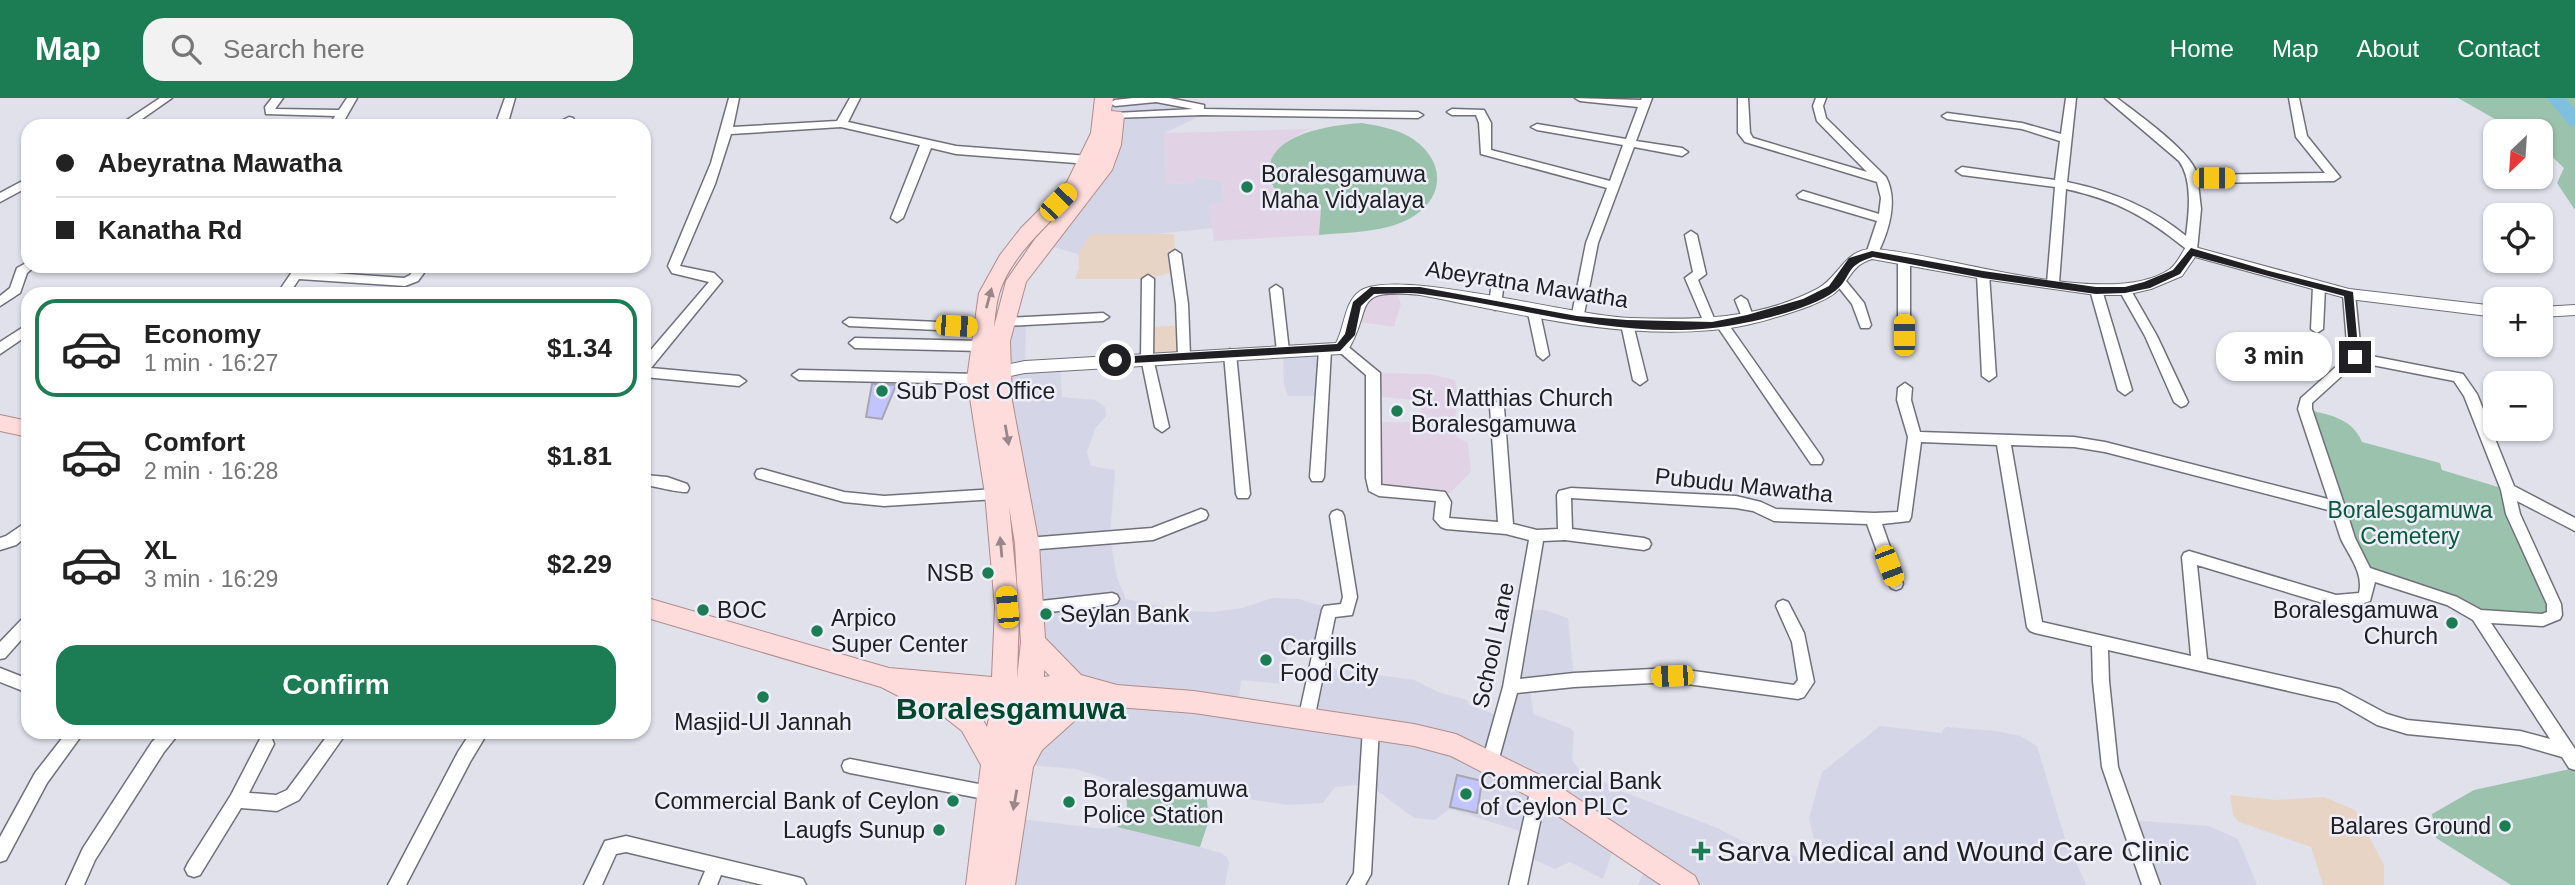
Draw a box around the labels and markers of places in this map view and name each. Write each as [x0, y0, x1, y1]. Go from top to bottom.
place label: Boralesgamuwa Maha Vidyalaya [1261, 161, 1426, 213]
marker: Boralesgamuwa Maha Vidyalaya [1239, 179, 1255, 195]
place label: Sub Post Office [896, 378, 1055, 404]
marker: Sub Post Office [874, 383, 890, 399]
place label: St. Matthias Church Boralesgamuwa [1411, 385, 1613, 437]
marker: St. Matthias Church Boralesgamuwa [1389, 403, 1405, 419]
place label: NSB [927, 560, 974, 586]
marker: NSB [980, 565, 996, 581]
place label: BOC [717, 597, 767, 623]
place label: Boralesgamuwa Church [2273, 597, 2438, 649]
place label: Seylan Bank [1060, 601, 1190, 627]
marker: BOC [695, 602, 711, 618]
place label: Arpico Super Center [831, 605, 968, 657]
marker: Seylan Bank [1038, 606, 1054, 622]
marker: Boralesgamuwa Church [2444, 615, 2460, 631]
marker: Arpico Super Center [809, 623, 825, 639]
place label: Cargills Food City [1280, 634, 1379, 686]
marker: Cargills Food City [1258, 652, 1274, 668]
marker: Masjid-Ul Jannah [755, 689, 771, 705]
place label: Masjid-Ul Jannah [674, 709, 852, 735]
place label: Commercial Bank of Ceylon PLC [1480, 768, 1662, 820]
place label: Boralesgamuwa Police Station [1083, 776, 1248, 828]
marker: Commercial Bank of Ceylon PLC [1458, 786, 1474, 802]
place label: Commercial Bank of Ceylon [654, 788, 939, 814]
marker: Commercial Bank of Ceylon [945, 793, 961, 809]
marker: Boralesgamuwa Police Station [1061, 794, 1077, 810]
place label: Balares Ground [2330, 813, 2491, 839]
place label: Laugfs Sunup [783, 817, 925, 843]
marker: Balares Ground [2497, 818, 2513, 834]
marker: Laugfs Sunup [931, 822, 947, 838]
place label: Sarva Medical and Wound Care Clinic [1717, 836, 2190, 867]
marker: Sarva Medical and Wound Care Clinic [1691, 841, 1711, 861]

